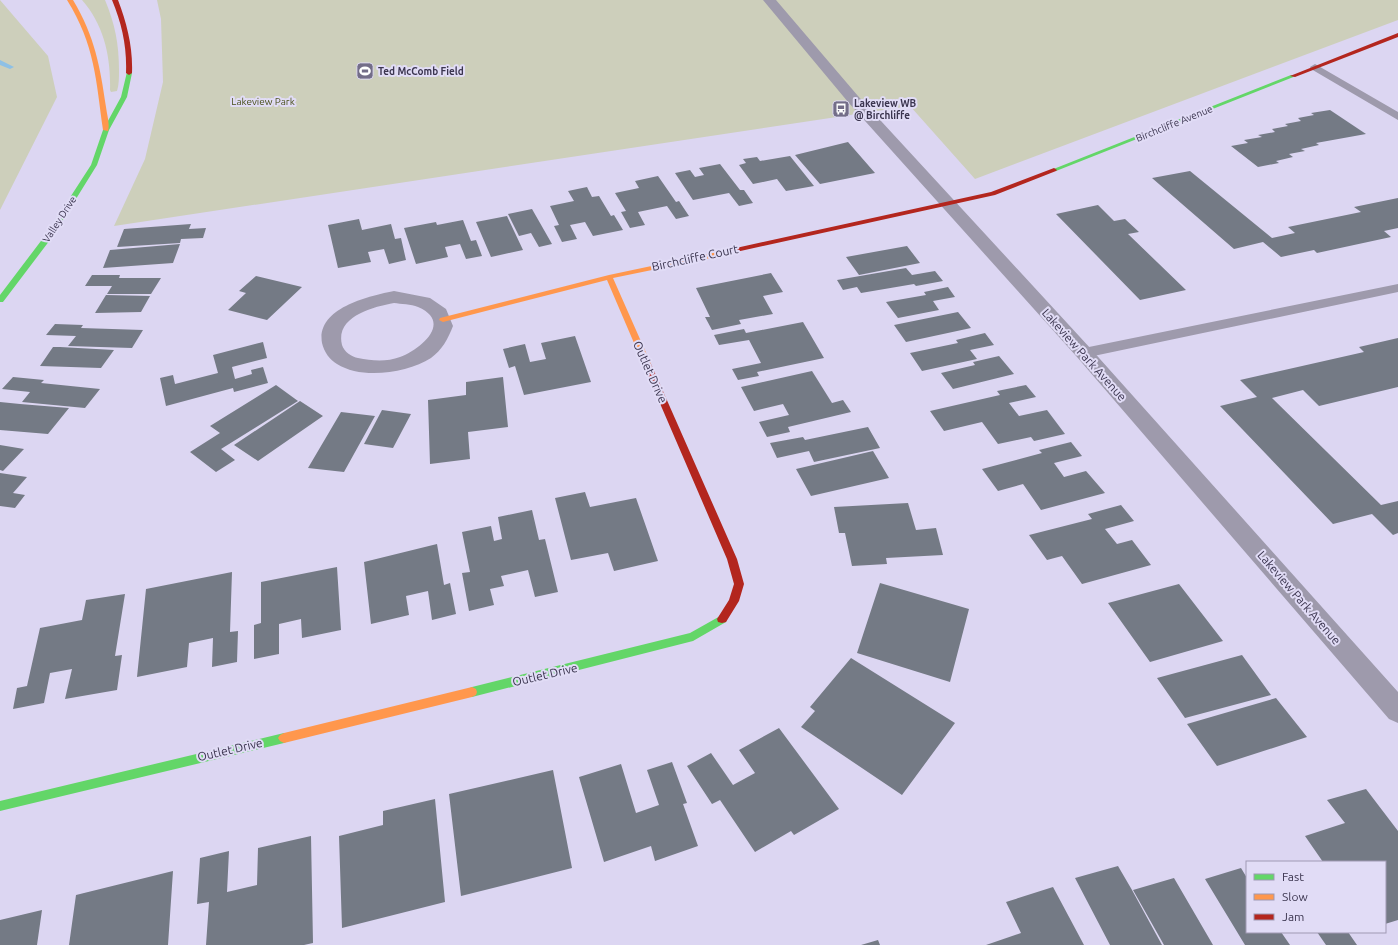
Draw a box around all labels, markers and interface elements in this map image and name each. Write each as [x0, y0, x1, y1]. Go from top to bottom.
sports icon: Ted McComb Field [355, 61, 375, 81]
place label: Ted McComb Field [378, 66, 464, 77]
park label: Lakeview Park [231, 96, 295, 107]
place label: Lakeview WB @ Birchliffe [854, 98, 917, 121]
bus stop icon: Lakeview WB @ Birchliffe [831, 99, 851, 119]
street label: Birchcliffe Avenue [1134, 103, 1214, 144]
street label: Valley Drive [40, 194, 78, 244]
street label: Birchcliffe Court [650, 242, 740, 273]
street label: Lakeview Park Avenue [1040, 306, 1129, 403]
street label: Outlet Drive [631, 339, 670, 405]
street label: Lakeview Park Avenue [1255, 548, 1343, 647]
street label: Outlet Drive [511, 661, 579, 688]
street label: Outlet Drive [196, 736, 264, 763]
legend [1246, 861, 1386, 933]
text: Fast [1282, 870, 1304, 883]
text: Slow [1282, 890, 1308, 903]
text: Jam [1282, 910, 1304, 923]

